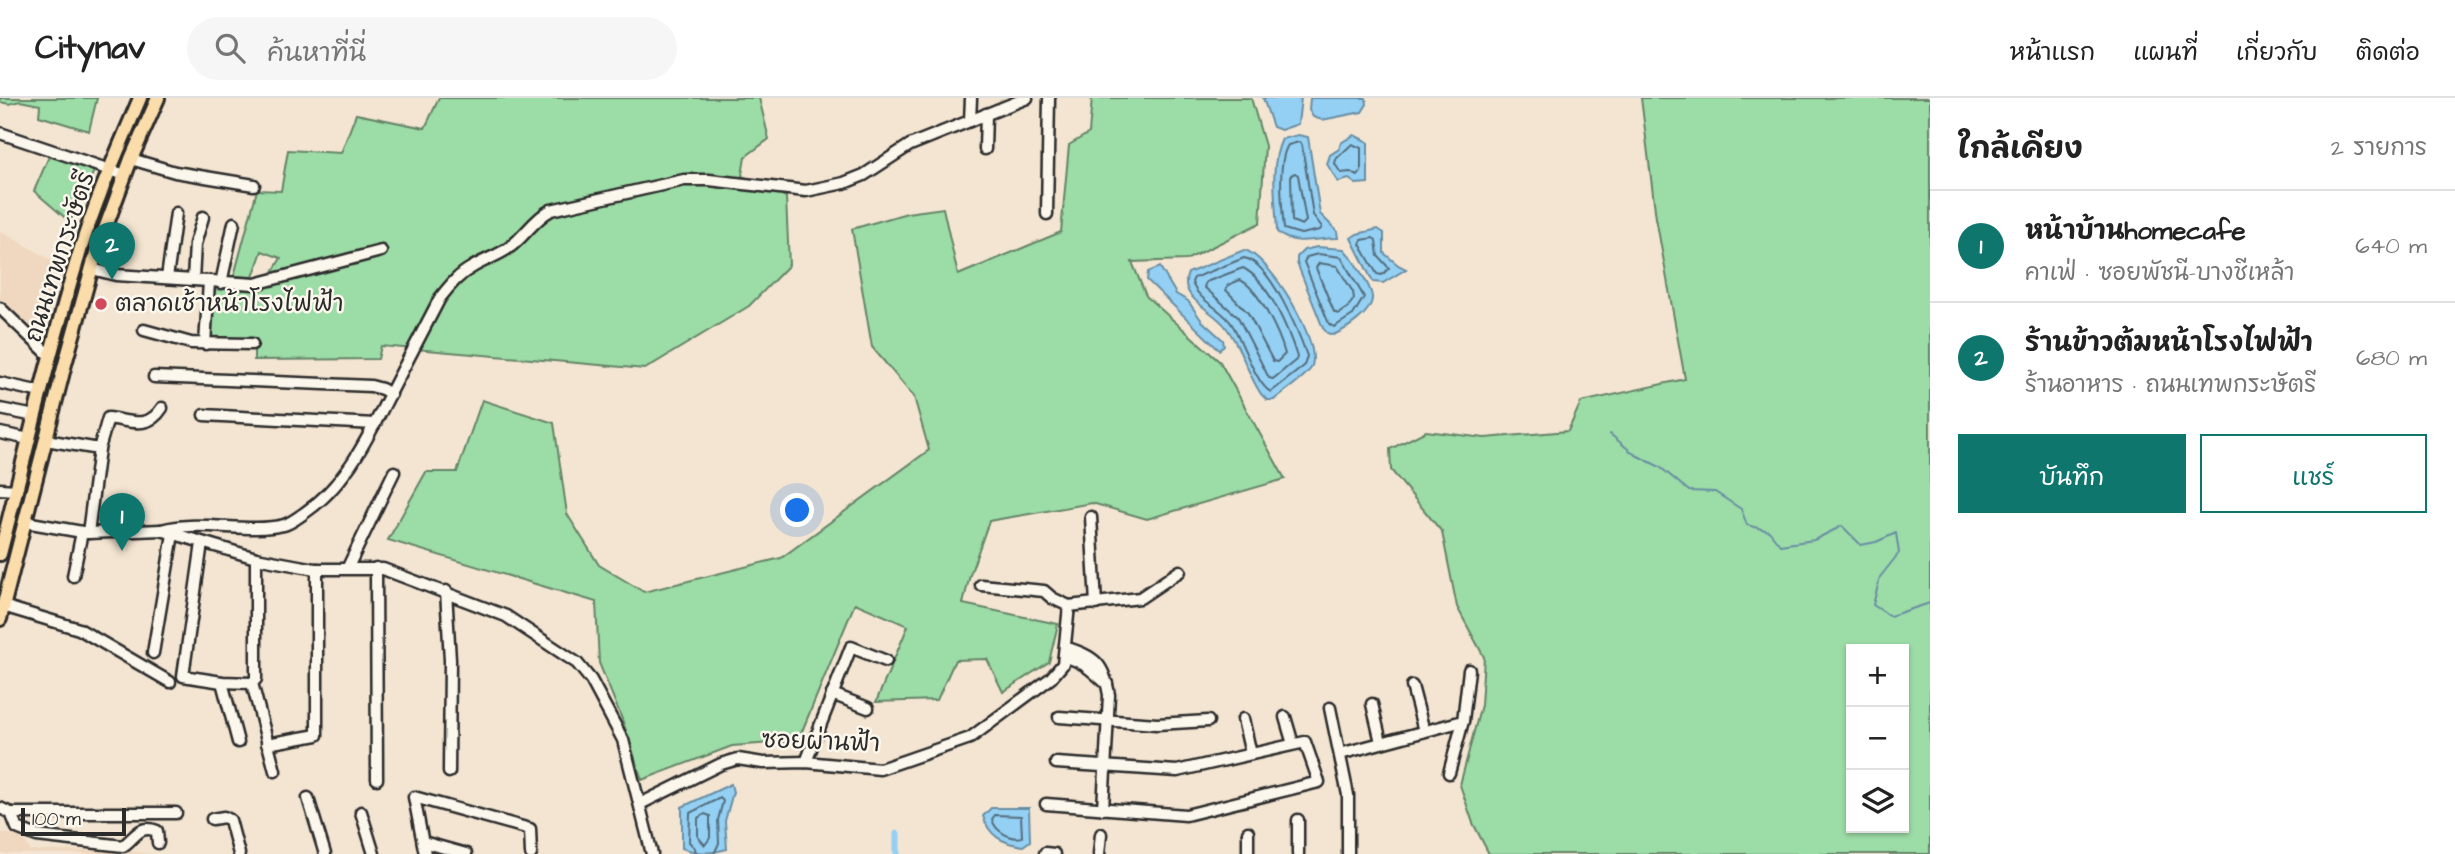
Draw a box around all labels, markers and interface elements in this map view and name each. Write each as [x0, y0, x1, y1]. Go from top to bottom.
search box [187, 17, 677, 80]
text: Citynav [35, 25, 145, 71]
icon: search [211, 29, 249, 67]
text: ค้นหาที่นี่ [267, 35, 366, 71]
text: หน้าแรก [2010, 36, 2095, 70]
text: แผนที่ [2133, 36, 2198, 70]
text: เกี่ยวกับ [2236, 36, 2318, 70]
text: ติดต่อ [2356, 36, 2420, 70]
text: ใกล้เคียง [1958, 128, 2083, 170]
text: 2 รายการ [2331, 132, 2427, 164]
street label: ถนนเทพกระษัตรี [16, 167, 104, 347]
text: หน้าบ้านhomecafe [2025, 213, 2245, 249]
pin: 2 [89, 222, 135, 280]
text: 1 [1980, 230, 1982, 262]
text: 640 m [2355, 230, 2427, 262]
text: คาเฟ่ · ซอยพัชนี-บางชีเหล้า [2025, 257, 2294, 289]
place label: ตลาดเช้าหน้าโรงไฟฟ้า [115, 287, 344, 321]
marker: ตลาดเช้าหน้าโรงไฟฟ้า [93, 296, 109, 312]
text: ร้านข้าวต้มหน้าโรงไฟฟ้า [2025, 325, 2313, 361]
text: 2 [1974, 342, 1988, 374]
text: 680 m [2356, 342, 2427, 374]
text: ร้านอาหาร · ถนนเทพกระษัตรี [2025, 369, 2316, 401]
button: บันทึก [1958, 434, 2186, 513]
button: แชร์ [2200, 434, 2427, 513]
pin: 1 [99, 493, 145, 551]
your location [780, 493, 814, 527]
map controls [1846, 644, 1909, 833]
button: + [1846, 644, 1909, 707]
button: − [1846, 707, 1909, 770]
street label: ซอยผ่านฟ้า [761, 723, 881, 761]
button: layers [1846, 770, 1909, 833]
scale bar [21, 805, 126, 837]
text: 100 m [32, 806, 81, 833]

